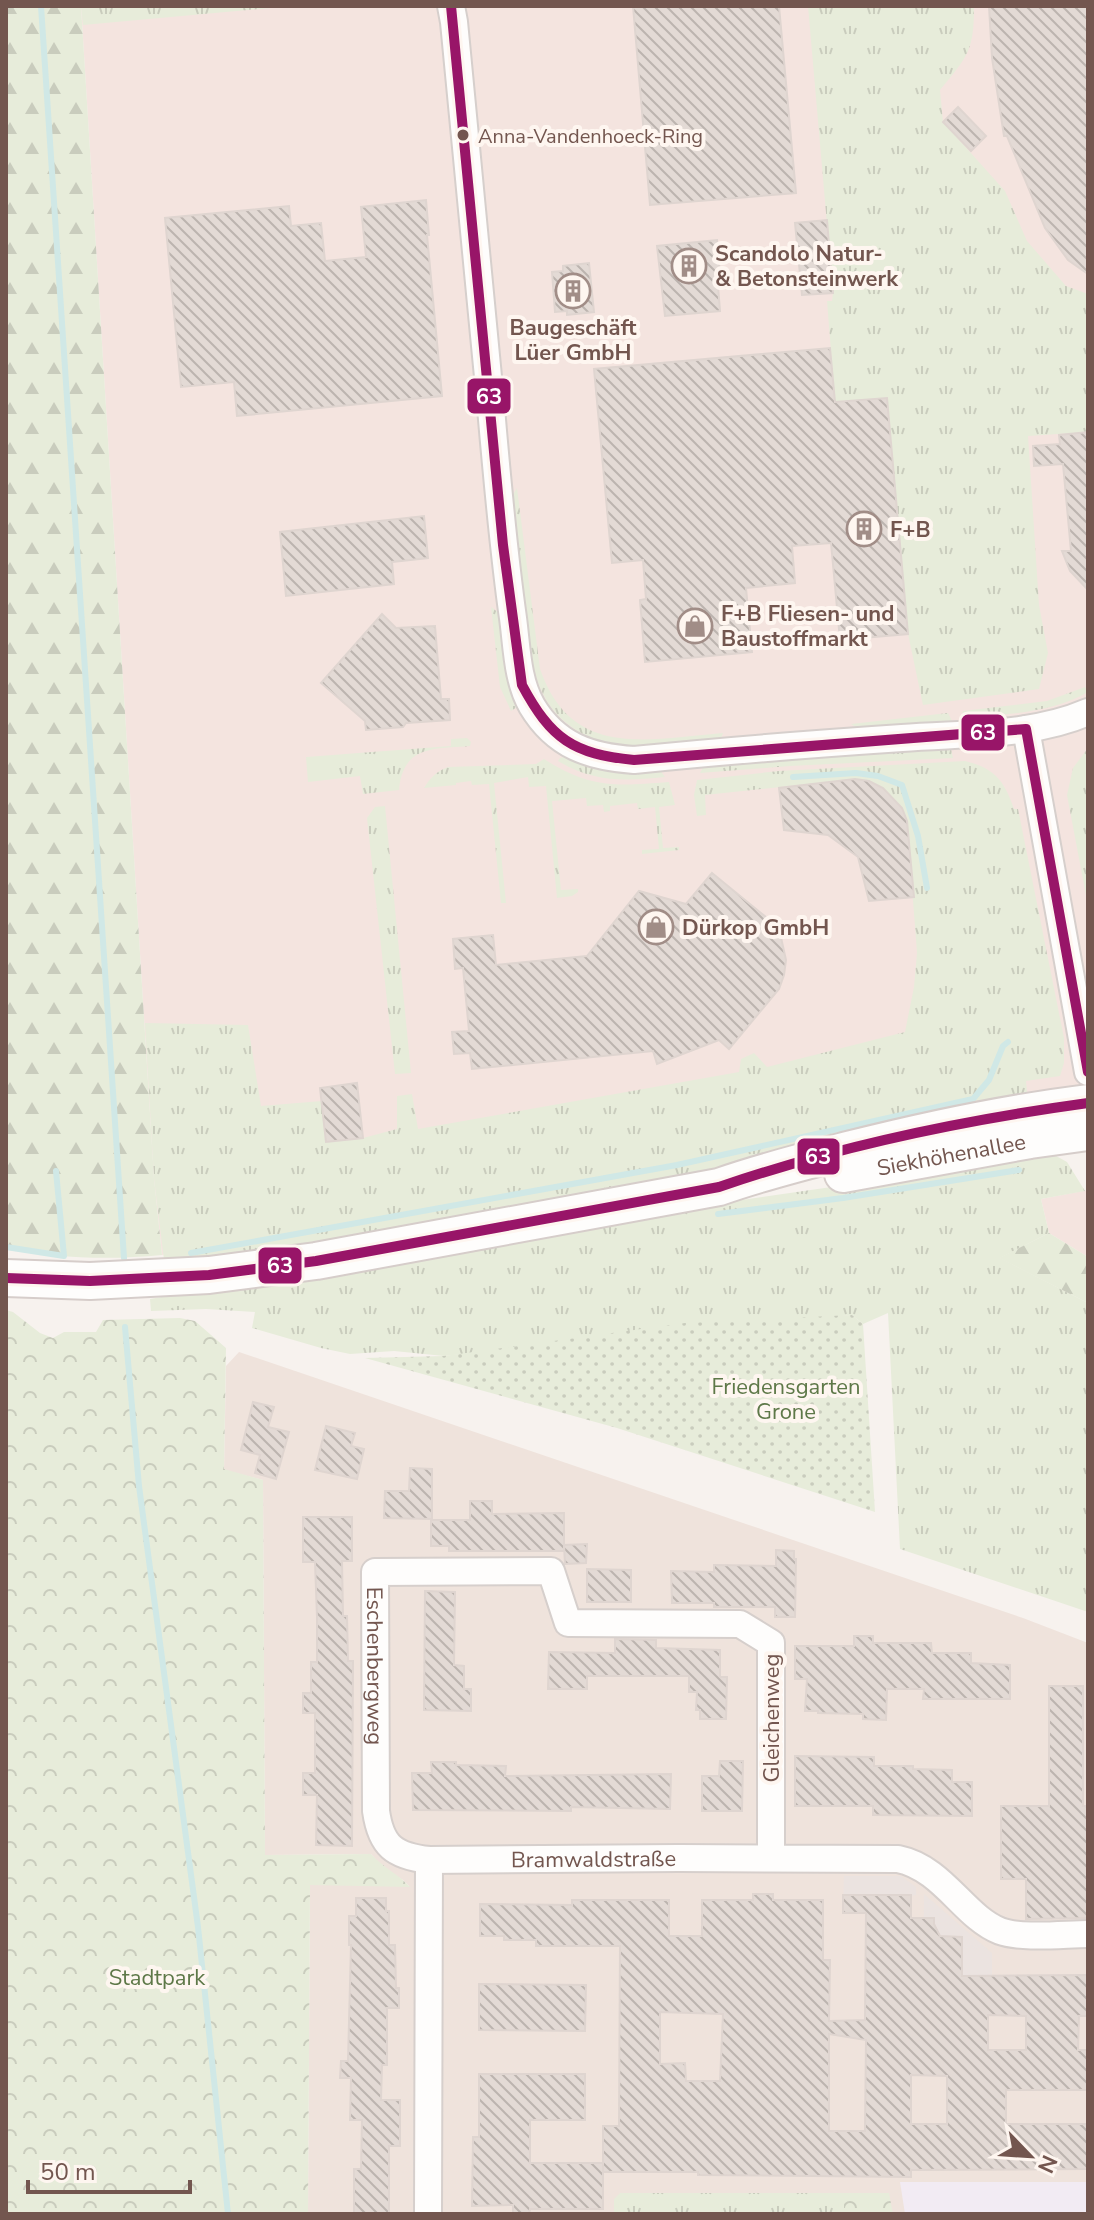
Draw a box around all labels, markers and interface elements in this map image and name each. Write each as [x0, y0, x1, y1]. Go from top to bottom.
place label: Anna-Vandenhoeck-Ring [478, 123, 703, 150]
marker: Anna-Vandenhoeck-Ring [455, 127, 471, 143]
place label: Scandolo Natur- & Betonsteinwerk [715, 239, 899, 294]
building icon: Scandolo Natur- & Betonsteinwerk [670, 247, 708, 285]
building icon: Baugeschäft Lüer GmbH [554, 272, 592, 310]
place label: Baugeschäft Lüer GmbH [510, 313, 637, 368]
line badge: 63 [466, 377, 512, 415]
text: 63 [476, 382, 502, 412]
building icon: F+B [845, 510, 883, 548]
place label: F+B [890, 515, 931, 545]
place label: F+B Fliesen- und Baustoffmarkt [721, 599, 894, 654]
shop icon: F+B Fliesen- und Baustoffmarkt [676, 607, 714, 645]
line badge: 63 [960, 713, 1006, 752]
text: 63 [970, 718, 996, 748]
shop icon: Dürkop GmbH [637, 908, 675, 946]
place label: Dürkop GmbH [682, 913, 829, 943]
street label: Siekhöhenallee [875, 1127, 1028, 1184]
line badge: 63 [796, 1137, 841, 1176]
text: 63 [805, 1142, 831, 1172]
line badge: 63 [257, 1246, 303, 1285]
text: 63 [267, 1251, 293, 1281]
park label: Friedensgarten Grone [712, 1372, 860, 1427]
street label: Eschenbergweg [359, 1587, 390, 1745]
street label: Gleichenweg [757, 1654, 787, 1782]
street label: Bramwaldstraße [511, 1844, 676, 1875]
park label: Stadtpark [109, 1963, 206, 1993]
north arrow [990, 2116, 1070, 2196]
scale bar [28, 2144, 190, 2194]
text: N [1030, 2150, 1064, 2178]
text: 50 m [40, 2156, 96, 2188]

